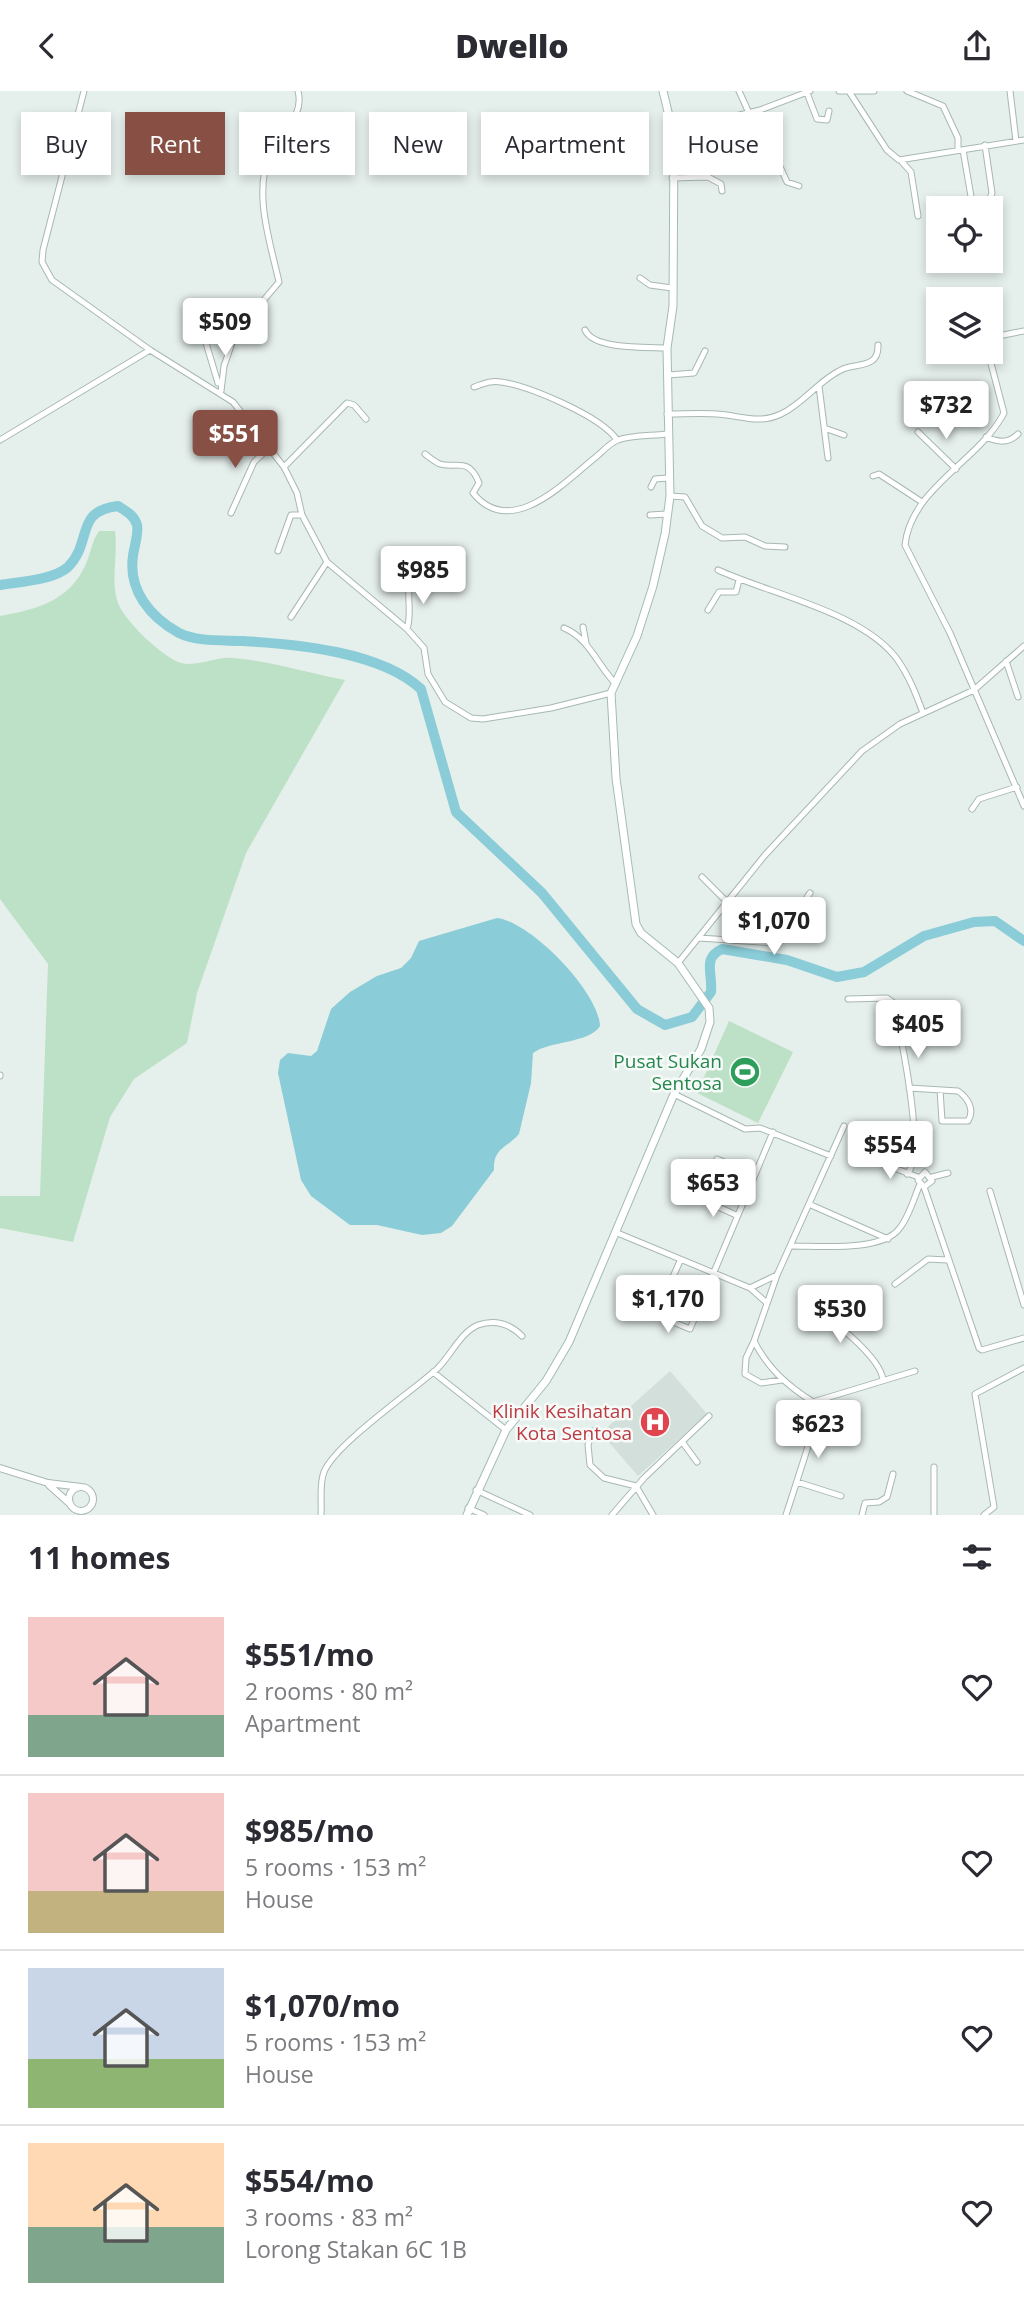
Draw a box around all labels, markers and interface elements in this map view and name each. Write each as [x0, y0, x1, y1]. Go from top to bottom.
text: Dwello [455, 24, 569, 67]
icon: back [28, 27, 66, 65]
icon: share [958, 27, 996, 65]
chip: Buy [21, 112, 111, 175]
chip: Rent [125, 112, 225, 175]
chip: Filters [239, 112, 355, 175]
chip: New [369, 112, 467, 175]
chip: Apartment [481, 112, 649, 175]
chip: House [663, 112, 783, 175]
map controls [926, 196, 1003, 364]
button: locate [926, 196, 1003, 273]
button: layers [926, 287, 1003, 364]
pin: $509 [184, 299, 266, 358]
text: $509 [199, 305, 251, 337]
pin: $732 [905, 381, 987, 441]
text: $732 [920, 388, 972, 420]
pin: $551 [194, 411, 276, 470]
text: $551 [209, 417, 261, 449]
pin: $985 [382, 547, 464, 606]
text: $985 [397, 553, 449, 585]
pin: $1,070 [717, 897, 831, 957]
text: $1,070 [738, 904, 810, 936]
pin: $405 [877, 1000, 959, 1060]
text: $405 [892, 1007, 944, 1039]
place label: Pusat Sukan Sentosa [613, 1048, 722, 1096]
sports icon: Pusat Sukan Sentosa [728, 1055, 762, 1089]
pin: $554 [849, 1121, 931, 1181]
text: $554 [864, 1128, 916, 1160]
pin: $653 [672, 1159, 754, 1219]
text: $653 [687, 1166, 739, 1198]
pin: $1,170 [611, 1275, 725, 1335]
text: $1,170 [632, 1282, 704, 1314]
pin: $530 [799, 1285, 881, 1345]
text: $530 [814, 1292, 866, 1324]
place label: Klinik Kesihatan Kota Sentosa [492, 1398, 632, 1446]
pin: $623 [777, 1401, 859, 1460]
hospital icon: Klinik Kesihatan Kota Sentosa [638, 1405, 672, 1439]
text: $623 [792, 1407, 844, 1439]
text: 11 homes [28, 1537, 171, 1578]
icon: filters [958, 1538, 996, 1576]
text: $551/mo [245, 1634, 374, 1675]
icon: home [84, 1645, 168, 1729]
icon: heart [958, 1668, 996, 1706]
text: 2 rooms · 80 m² [245, 1675, 413, 1707]
text: Apartment [245, 1707, 361, 1739]
text: $985/mo [245, 1810, 374, 1851]
icon: home [84, 1821, 168, 1905]
icon: heart [958, 1844, 996, 1882]
text: 5 rooms · 153 m² [245, 1851, 426, 1883]
text: House [245, 1883, 314, 1915]
text: $1,070/mo [245, 1985, 400, 2026]
icon: home [84, 1996, 168, 2080]
icon: heart [958, 2019, 996, 2057]
text: 5 rooms · 153 m² [245, 2026, 426, 2058]
text: House [245, 2058, 314, 2090]
text: $554/mo [245, 2160, 374, 2201]
icon: home [84, 2171, 168, 2255]
icon: heart [958, 2194, 996, 2232]
text: 3 rooms · 83 m² [245, 2201, 413, 2233]
text: Lorong Stakan 6C 1B [245, 2233, 467, 2265]

